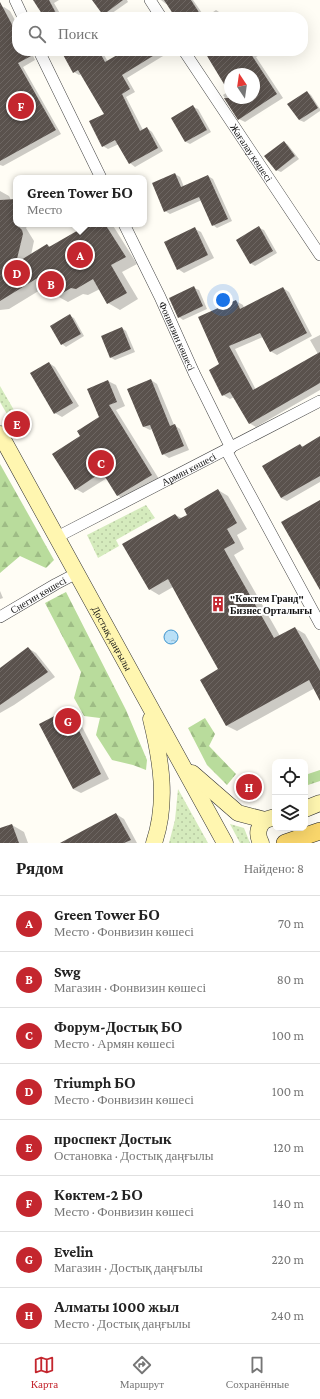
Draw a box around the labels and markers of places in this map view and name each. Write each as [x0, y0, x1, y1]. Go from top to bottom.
pin: F [8, 91, 34, 121]
pin: A [67, 240, 93, 270]
pin: D [4, 258, 30, 288]
pin: B [38, 269, 64, 299]
pin: E [4, 409, 30, 439]
pin: C [88, 448, 114, 478]
place label: "Көктем Гранд" Бизнес Орталығы [230, 593, 312, 616]
building icon: "Көктем Гранд" Бизнес Орталығы [209, 595, 227, 613]
pin: G [55, 706, 81, 736]
pin: H [236, 772, 262, 802]

